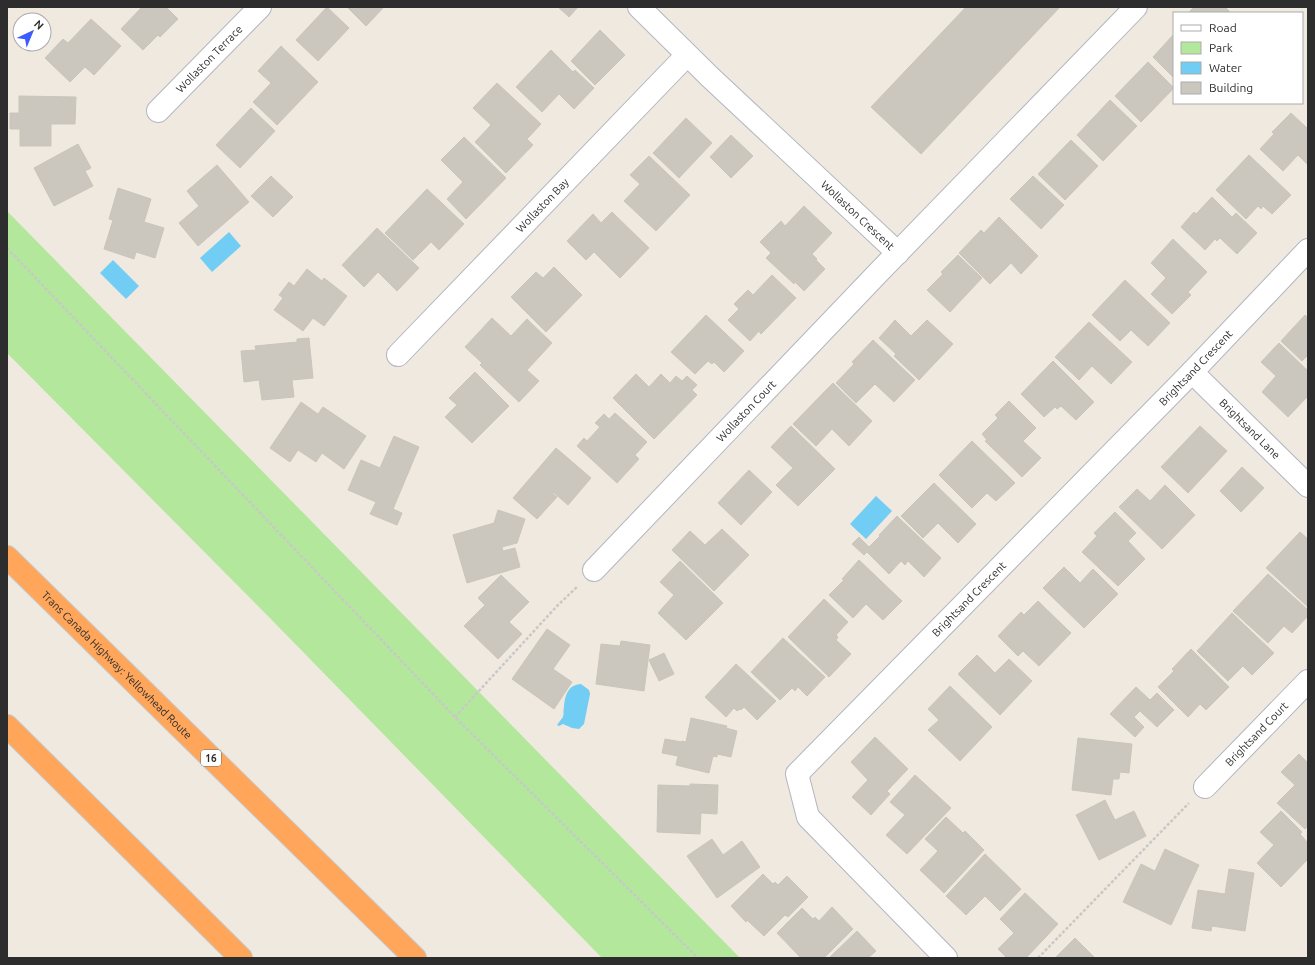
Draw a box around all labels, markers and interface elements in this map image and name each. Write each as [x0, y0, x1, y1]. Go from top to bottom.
north arrow [12, 12, 52, 52]
legend [1173, 12, 1303, 104]
text: N [32, 18, 46, 32]
text: Road [1209, 21, 1237, 34]
street label: Wollaston Terrace [174, 23, 245, 95]
text: Park [1209, 41, 1233, 54]
text: Water [1209, 61, 1242, 74]
text: Building [1209, 81, 1253, 94]
street label: Wollaston Bay [514, 175, 571, 235]
street label: Wollaston Crescent [819, 178, 897, 253]
street label: Brightsand Crescent [1157, 327, 1235, 408]
street label: Wollaston Court [714, 377, 779, 444]
street label: Brightsand Lane [1217, 396, 1283, 461]
street label: Brightsand Crescent [930, 559, 1009, 639]
street label: Trans Canada Highway: Yellowhead Route [39, 589, 194, 741]
street label: Brightsand Court [1223, 699, 1291, 768]
road number: 16 [201, 750, 221, 766]

